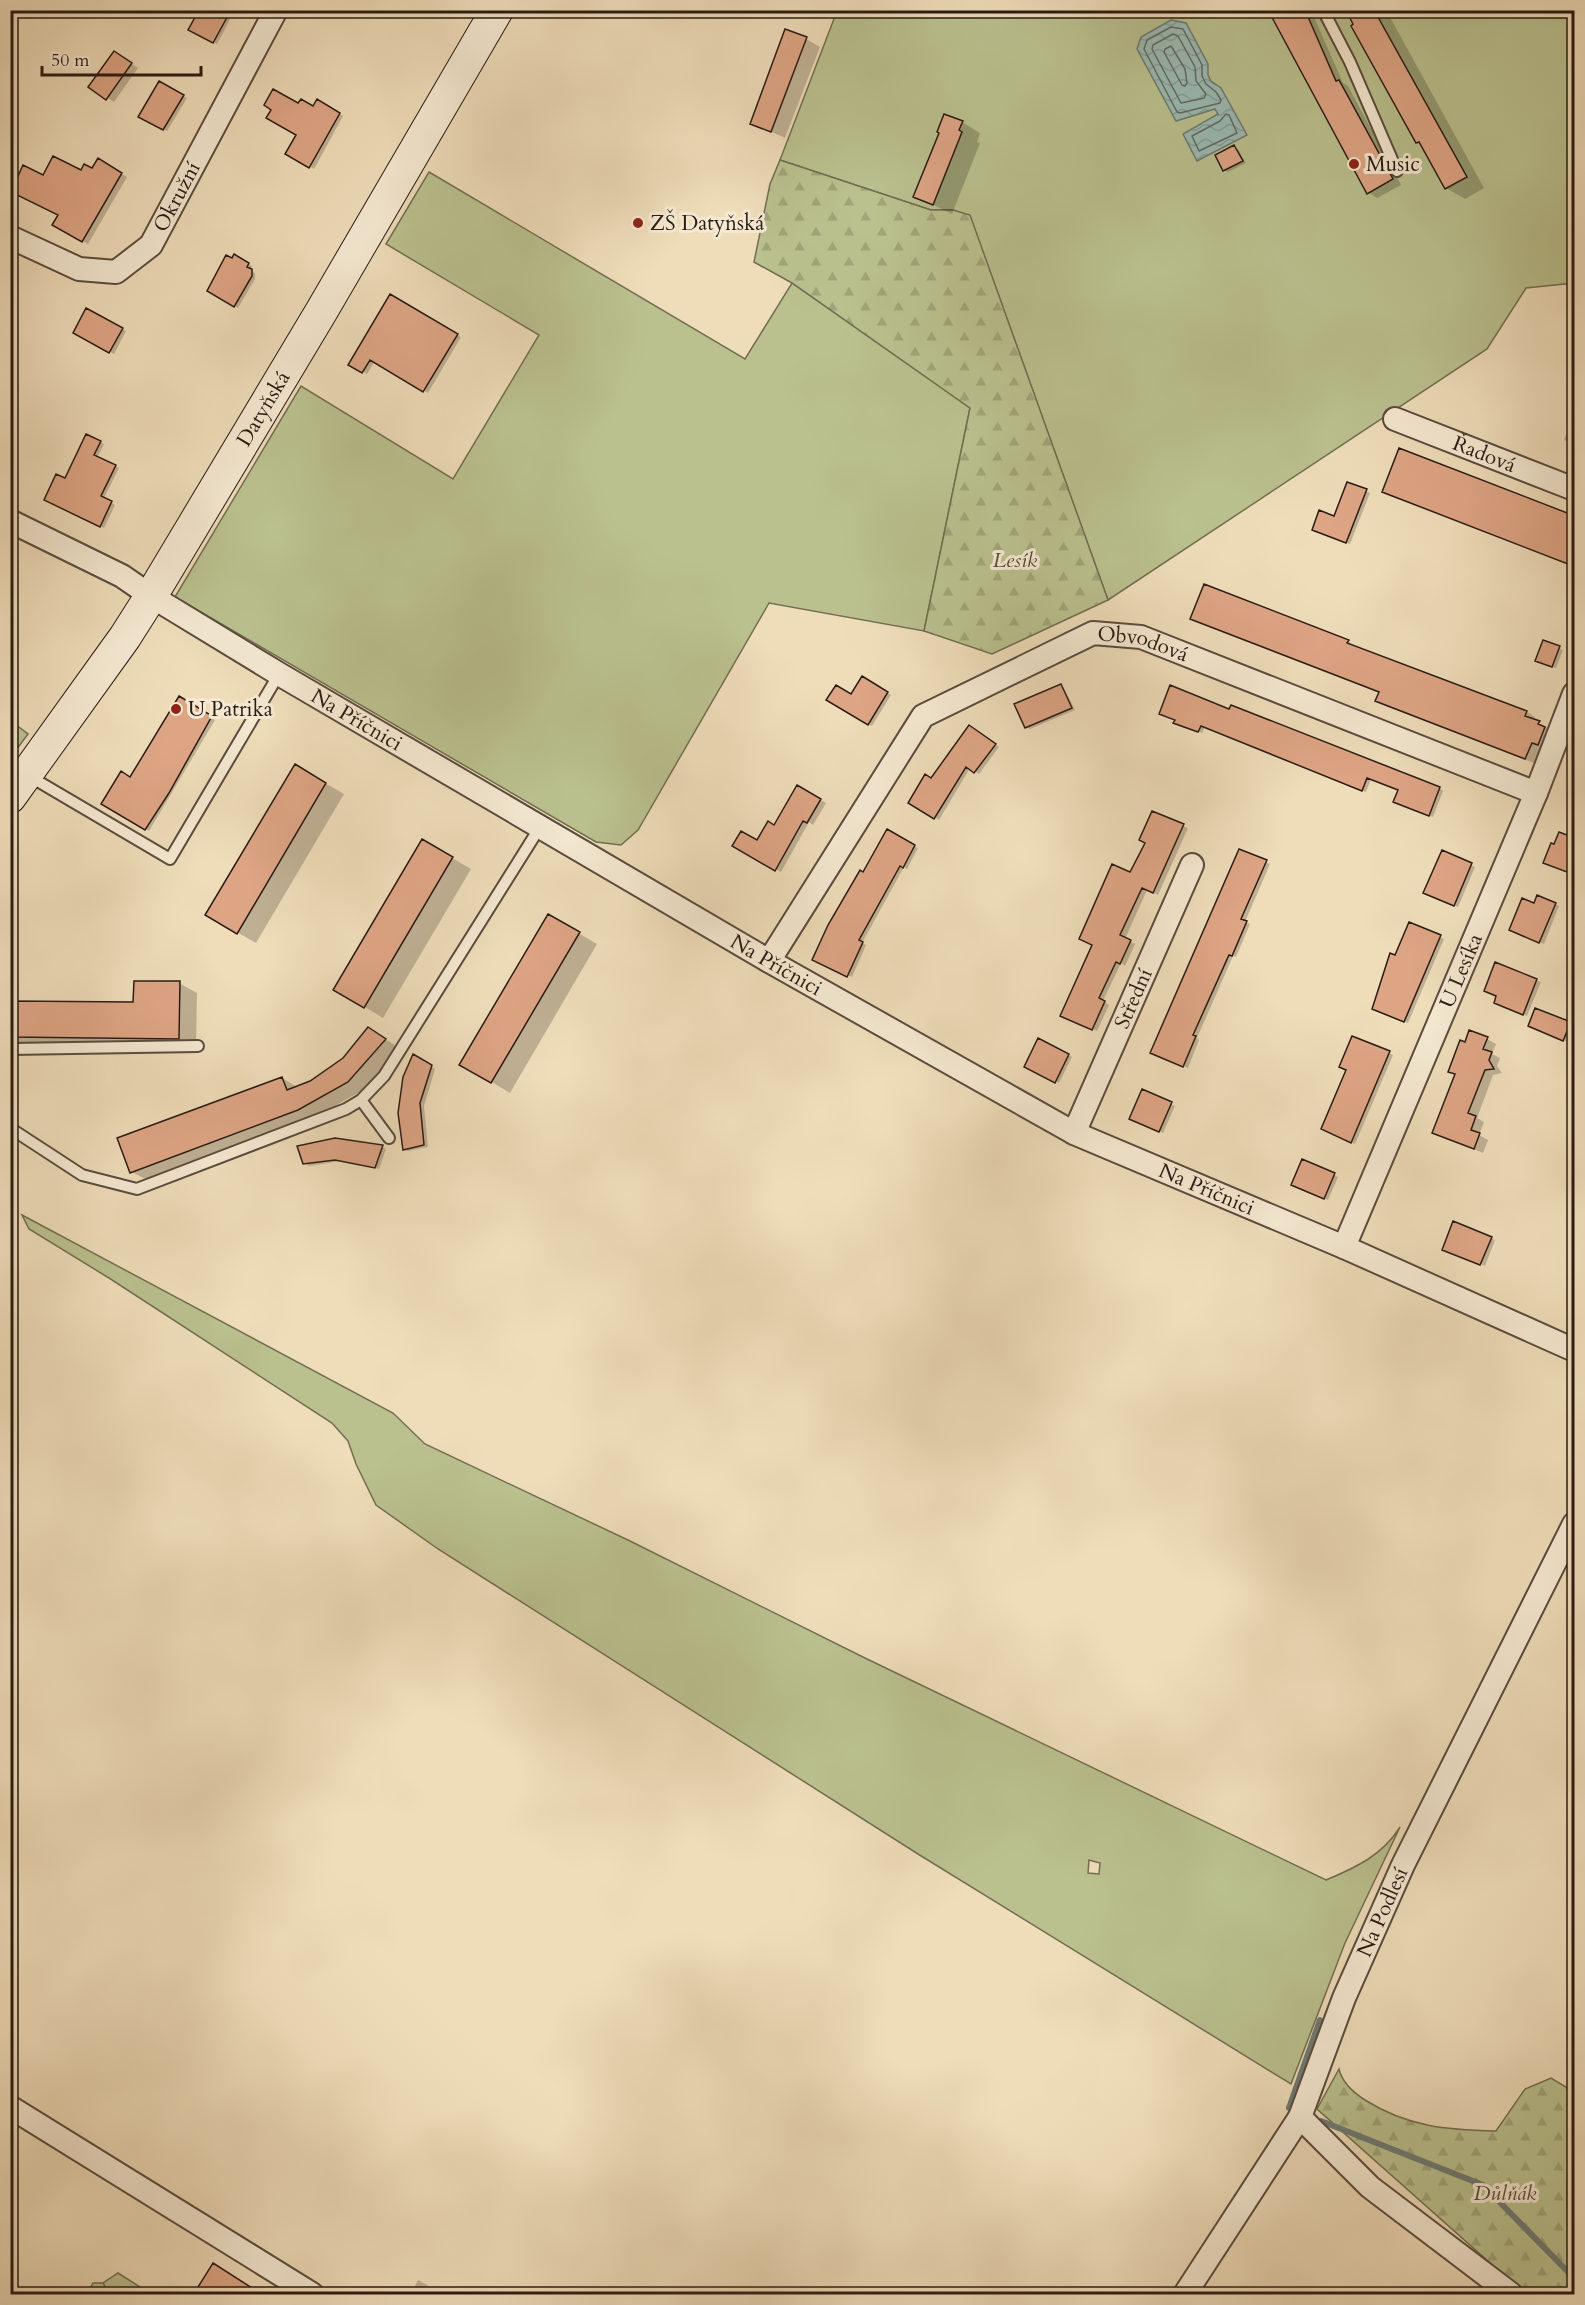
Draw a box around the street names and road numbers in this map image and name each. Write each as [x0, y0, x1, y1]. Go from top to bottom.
street label: Okružní [146, 157, 208, 237]
street label: Datyňská [230, 366, 297, 452]
street label: Řadová [1448, 428, 1520, 480]
street label: Obvodová [1096, 619, 1193, 669]
street label: Na Příčnici [305, 682, 408, 758]
street label: Na Příčnici [725, 927, 827, 1003]
street label: U Lesíka [1433, 929, 1490, 1013]
street label: Střední [1108, 964, 1160, 1034]
street label: Na Příčnici [1154, 1156, 1259, 1223]
street label: Na Podlesí [1350, 1863, 1415, 1962]

